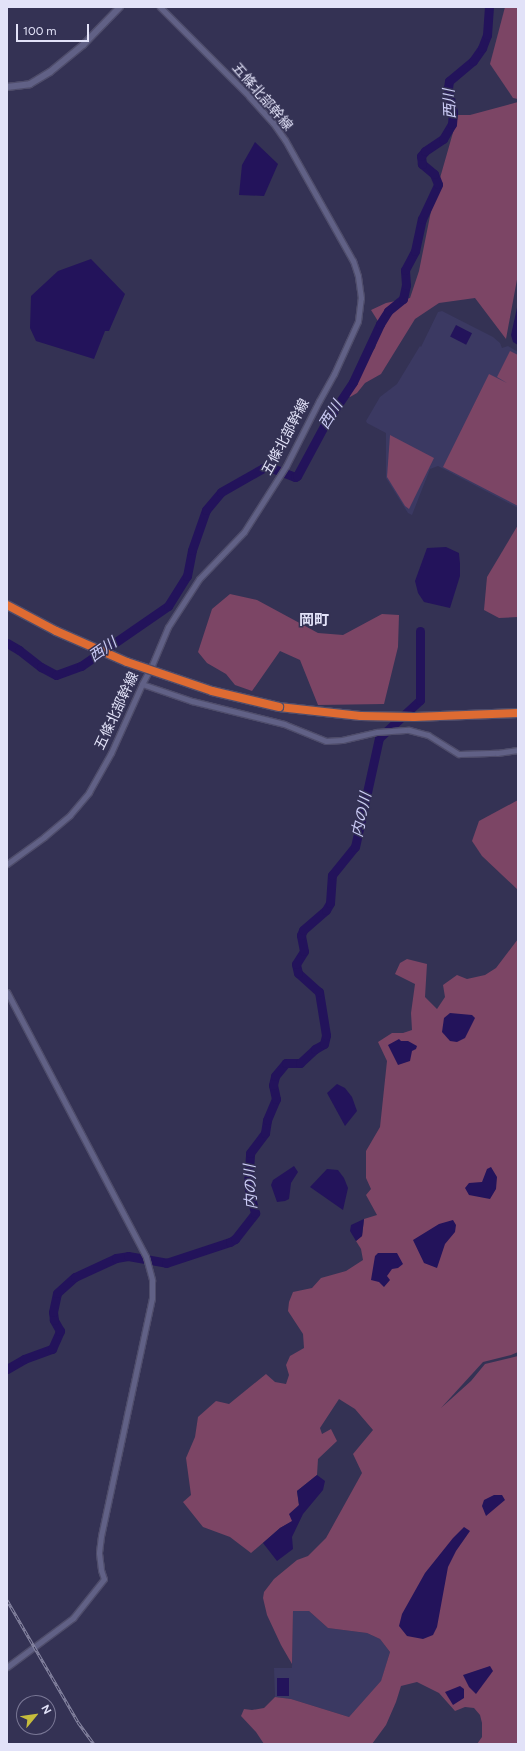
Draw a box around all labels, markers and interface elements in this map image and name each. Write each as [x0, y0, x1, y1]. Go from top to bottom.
scale bar [18, 16, 91, 42]
text: 100 m [23, 24, 57, 38]
street label: 五條北部幹線 [228, 60, 296, 134]
water label: 西川 [440, 89, 460, 119]
street label: 五條北部幹線 [259, 396, 313, 478]
water label: 西川 [315, 398, 347, 432]
district label: 岡町 [299, 612, 329, 630]
water label: 西川 [86, 634, 120, 666]
street label: 五條北部幹線 [92, 669, 142, 753]
water label: 内の川 [349, 791, 375, 839]
water label: 内の川 [241, 1164, 261, 1210]
north arrow [16, 1695, 56, 1735]
text: N [38, 1703, 54, 1716]

